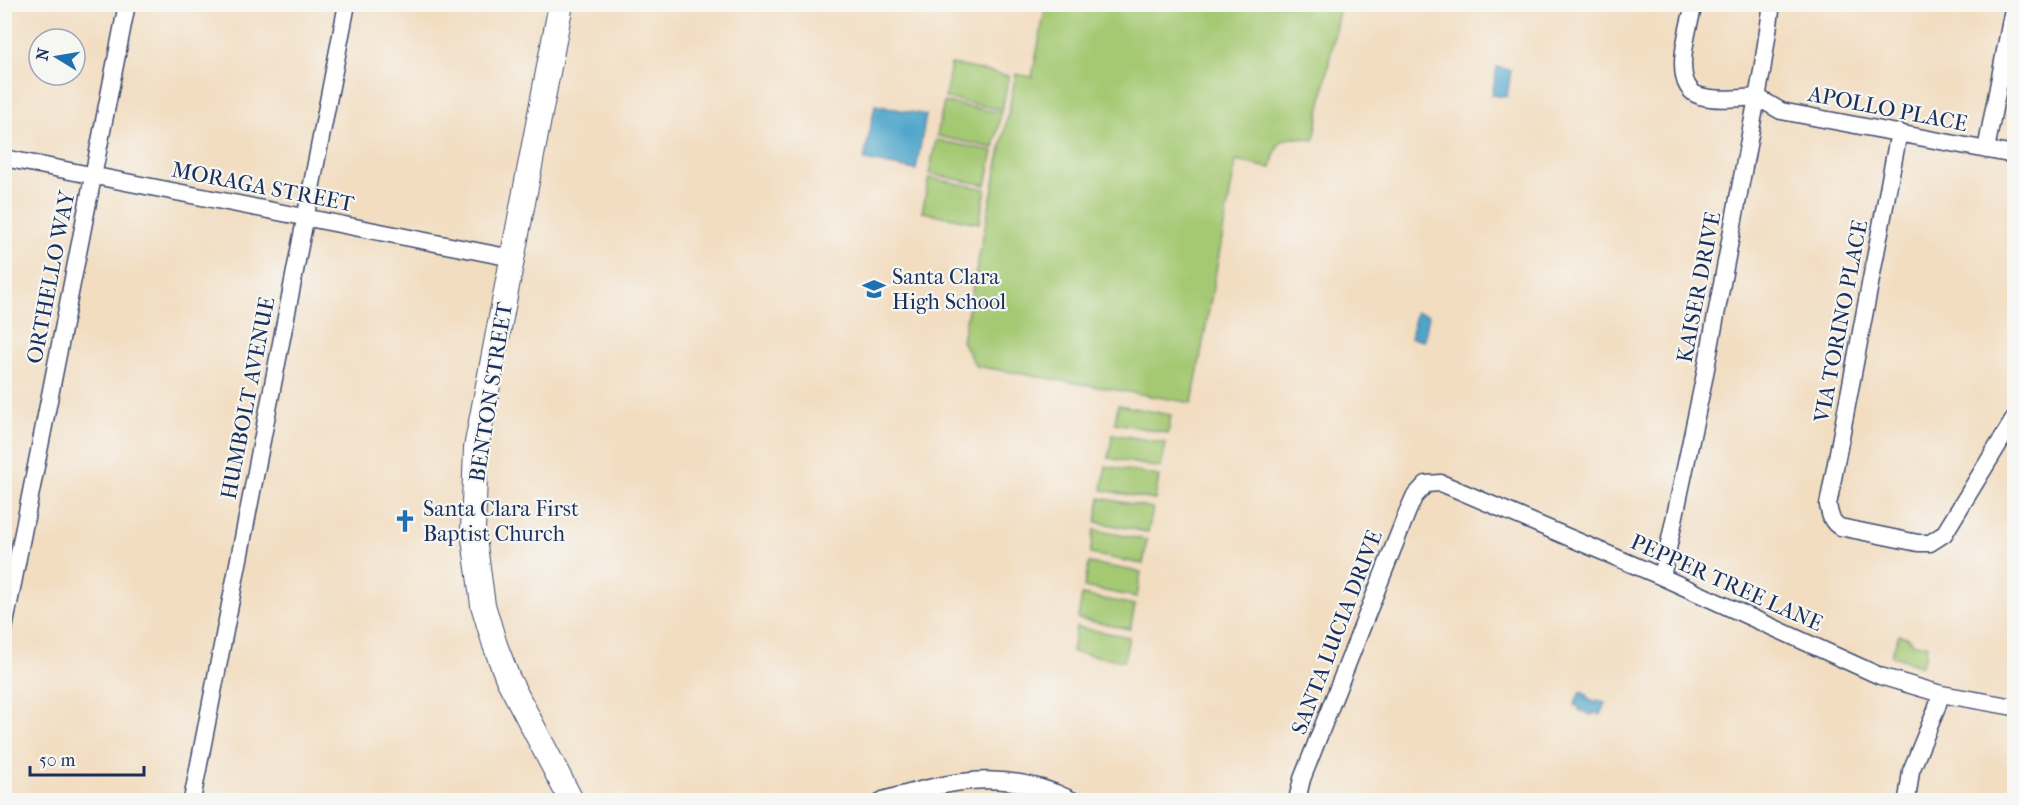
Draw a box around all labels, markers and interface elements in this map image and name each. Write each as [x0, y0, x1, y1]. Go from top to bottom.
north arrow [27, 27, 87, 87]
text: N [32, 46, 53, 62]
street label: APOLLO PLACE [1805, 81, 1970, 137]
street label: MORAGA STREET [169, 157, 357, 218]
street label: ORTHELLO WAY [21, 188, 81, 366]
street label: KAISER DRIVE [1672, 210, 1726, 365]
street label: VIA TORINO PLACE [1808, 218, 1873, 426]
place label: Santa Clara High School [892, 264, 1006, 315]
school or university icon: Santa Clara High School [861, 276, 887, 302]
street label: HUMBOLT AVENUE [216, 295, 280, 502]
street label: BENTON STREET [464, 299, 518, 484]
place label: Santa Clara First Baptist Church [423, 496, 579, 547]
church icon: Santa Clara First Baptist Church [392, 508, 418, 534]
street label: SANTA LUCIA DRIVE [1286, 527, 1388, 738]
street label: PEPPER TREE LANE [1627, 529, 1827, 637]
scale bar [30, 739, 144, 777]
text: 50 m [39, 750, 76, 771]

